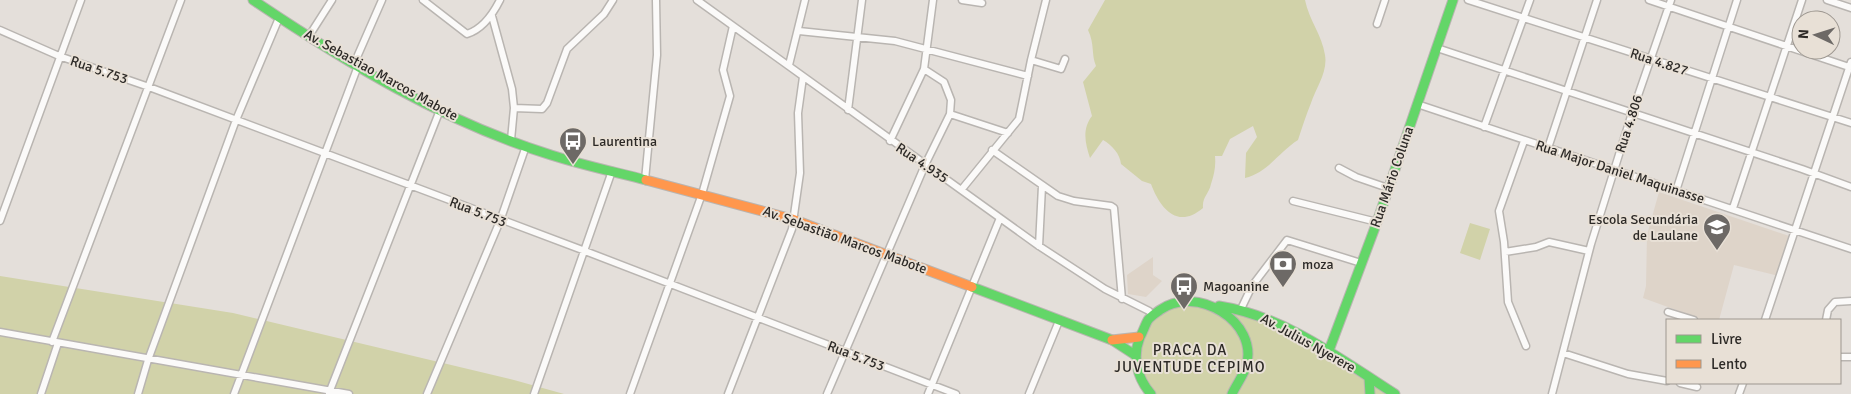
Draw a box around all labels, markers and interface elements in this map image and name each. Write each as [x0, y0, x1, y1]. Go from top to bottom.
north arrow [1791, 10, 1841, 60]
street label: Av. Sebastiao Marcos Mabote [301, 26, 461, 124]
text: N [1795, 29, 1812, 40]
street label: Rua 4.827 [1628, 45, 1690, 79]
street label: Rua 5.753 [68, 52, 130, 88]
street label: Rua 4.806 [1612, 93, 1646, 155]
street label: Rua Mário Coluna [1367, 124, 1417, 230]
bus stop icon: Laurentina [558, 126, 588, 165]
place label: Laurentina [592, 133, 657, 150]
street label: Rua Major Daniel Maquinasse [1533, 137, 1707, 207]
street label: Rua 4.935 [892, 139, 952, 187]
street label: Rua 5.753 [447, 193, 509, 231]
street label: Av. Sebastião Marcos Mabote [761, 202, 929, 278]
place label: Escola Secundária de Laulane [1588, 211, 1698, 244]
school or university icon: Escola Secundária de Laulane [1702, 212, 1732, 251]
bank icon: moza [1268, 249, 1298, 288]
place label: moza [1302, 256, 1334, 273]
bus stop icon: Magoanine [1169, 271, 1199, 310]
place label: Magoanine [1203, 278, 1269, 295]
street label: Av. Julius Nyerere [1257, 310, 1359, 376]
legend [1666, 319, 1841, 384]
text: Livre [1711, 330, 1742, 348]
street label: Rua 5.753 [825, 337, 887, 375]
district label: PRACA DA JUVENTUDE CEPIMO [1114, 341, 1266, 376]
text: Lento [1711, 355, 1747, 373]

